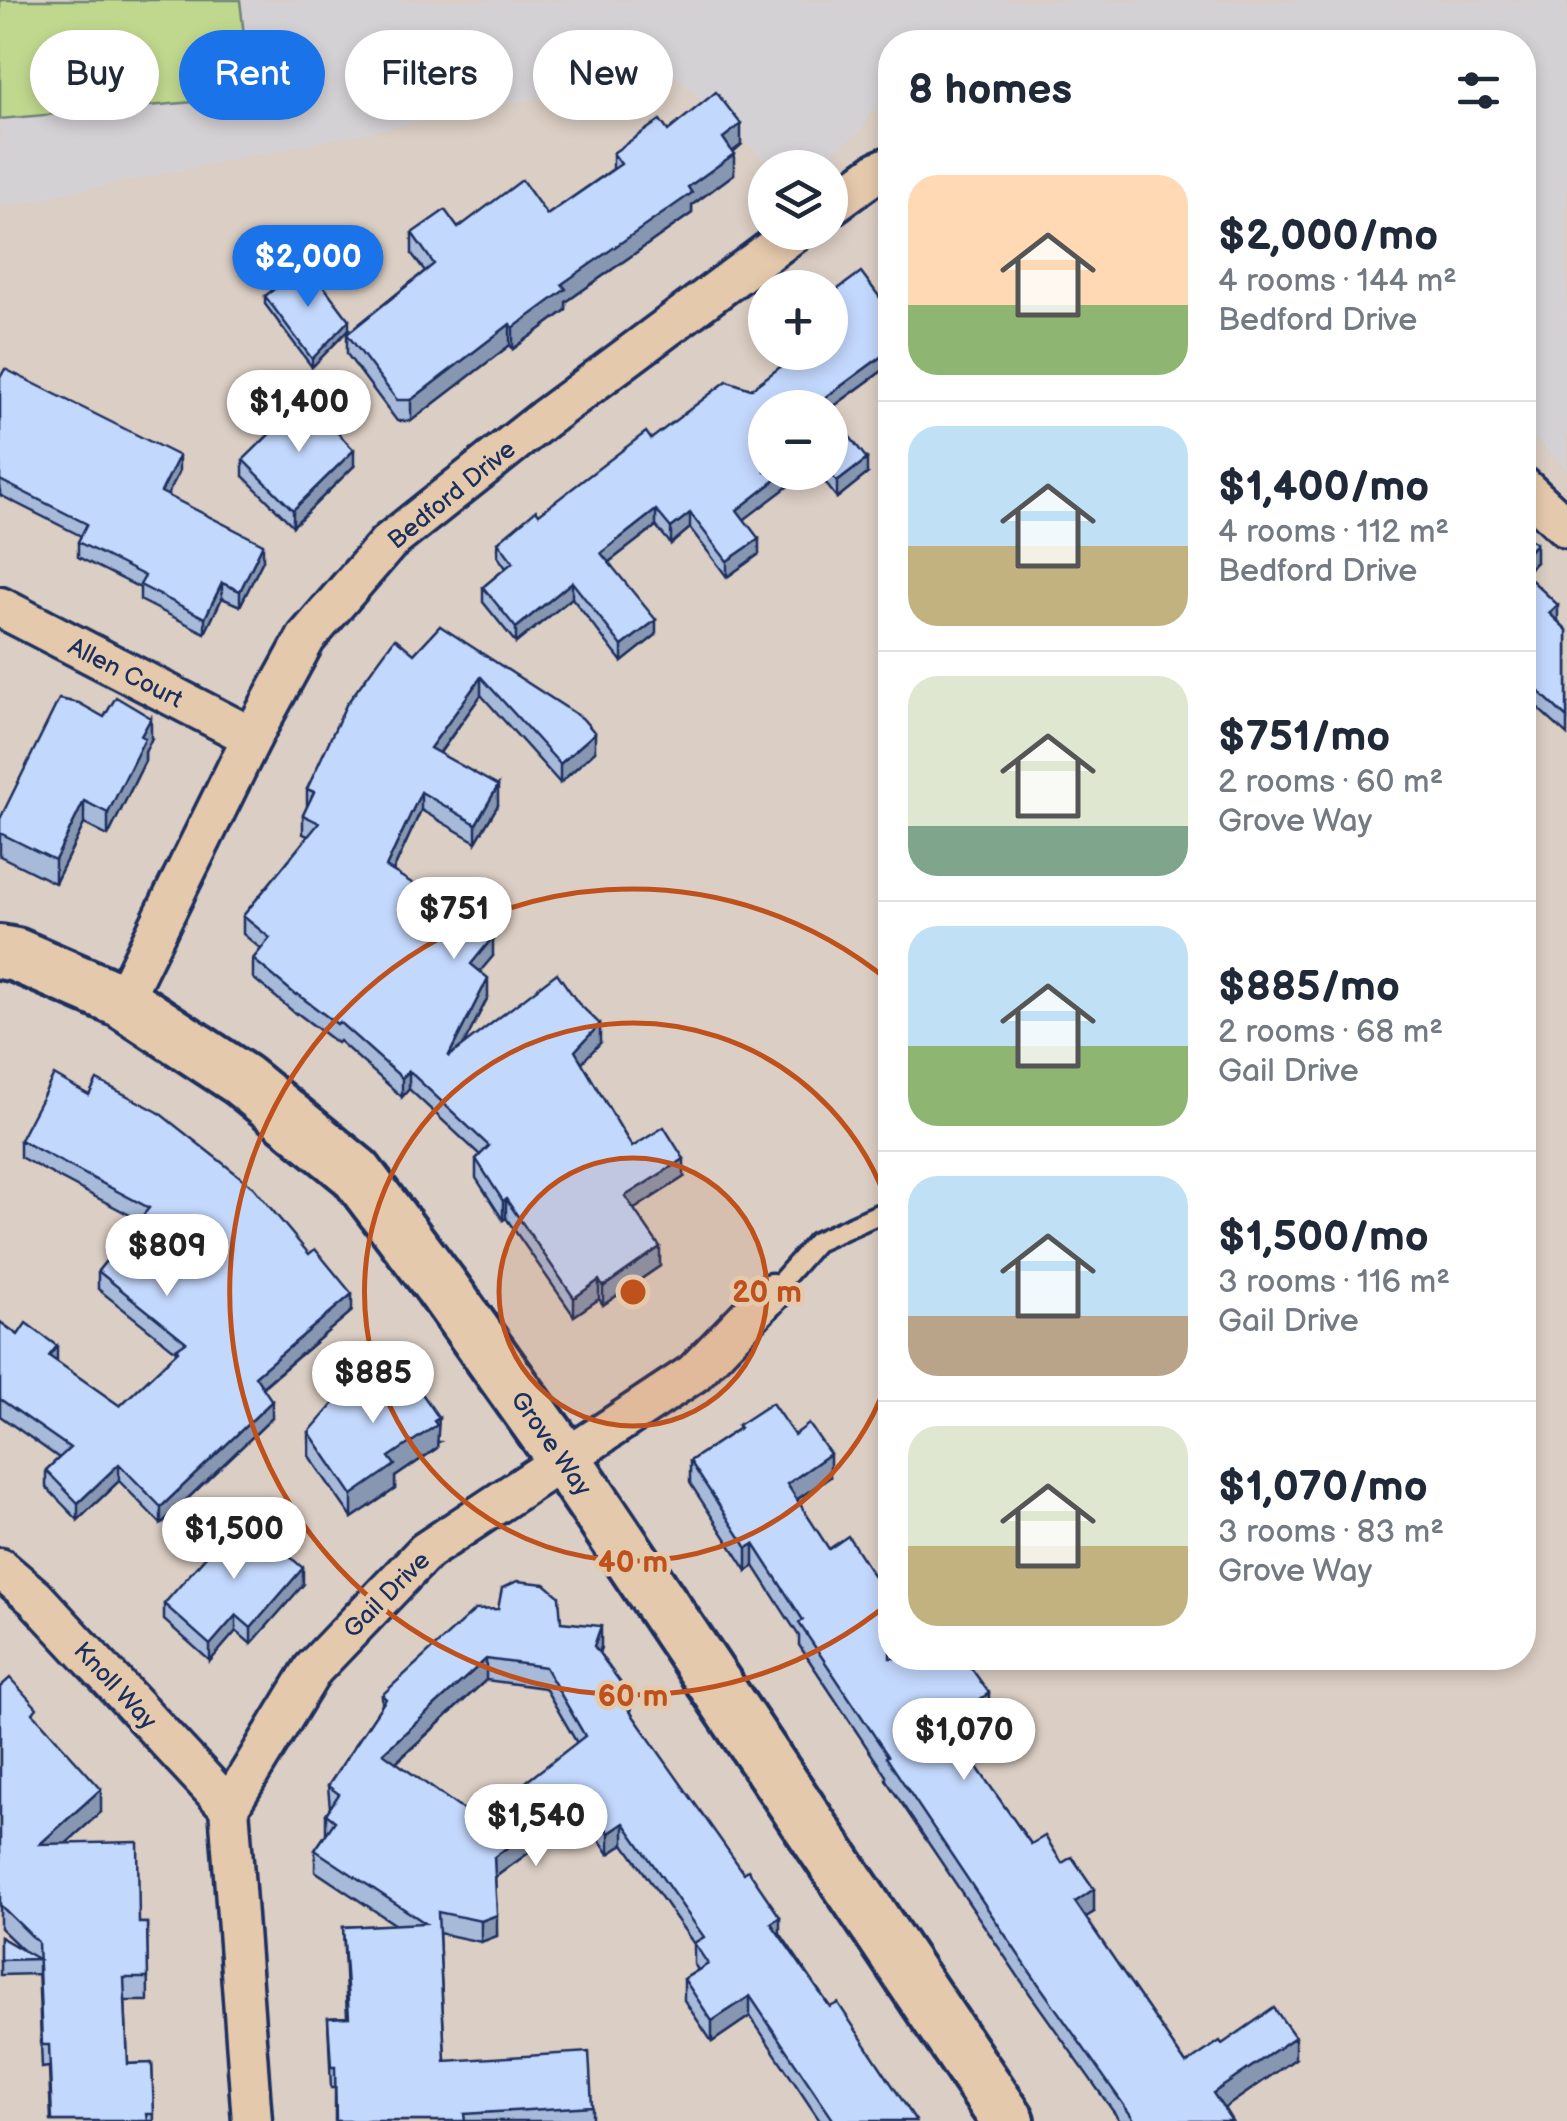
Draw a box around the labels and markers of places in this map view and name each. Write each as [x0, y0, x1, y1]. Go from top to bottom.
pin: $2,000 [227, 225, 389, 310]
pin: $1,400 [218, 370, 380, 455]
pin: $751 [395, 877, 513, 962]
pin: $809 [108, 1214, 226, 1299]
centre of rings [615, 1274, 651, 1310]
pin: $885 [314, 1341, 432, 1426]
pin: $1,500 [153, 1497, 315, 1582]
pin: $1,070 [883, 1698, 1045, 1783]
pin: $1,540 [455, 1784, 617, 1869]

